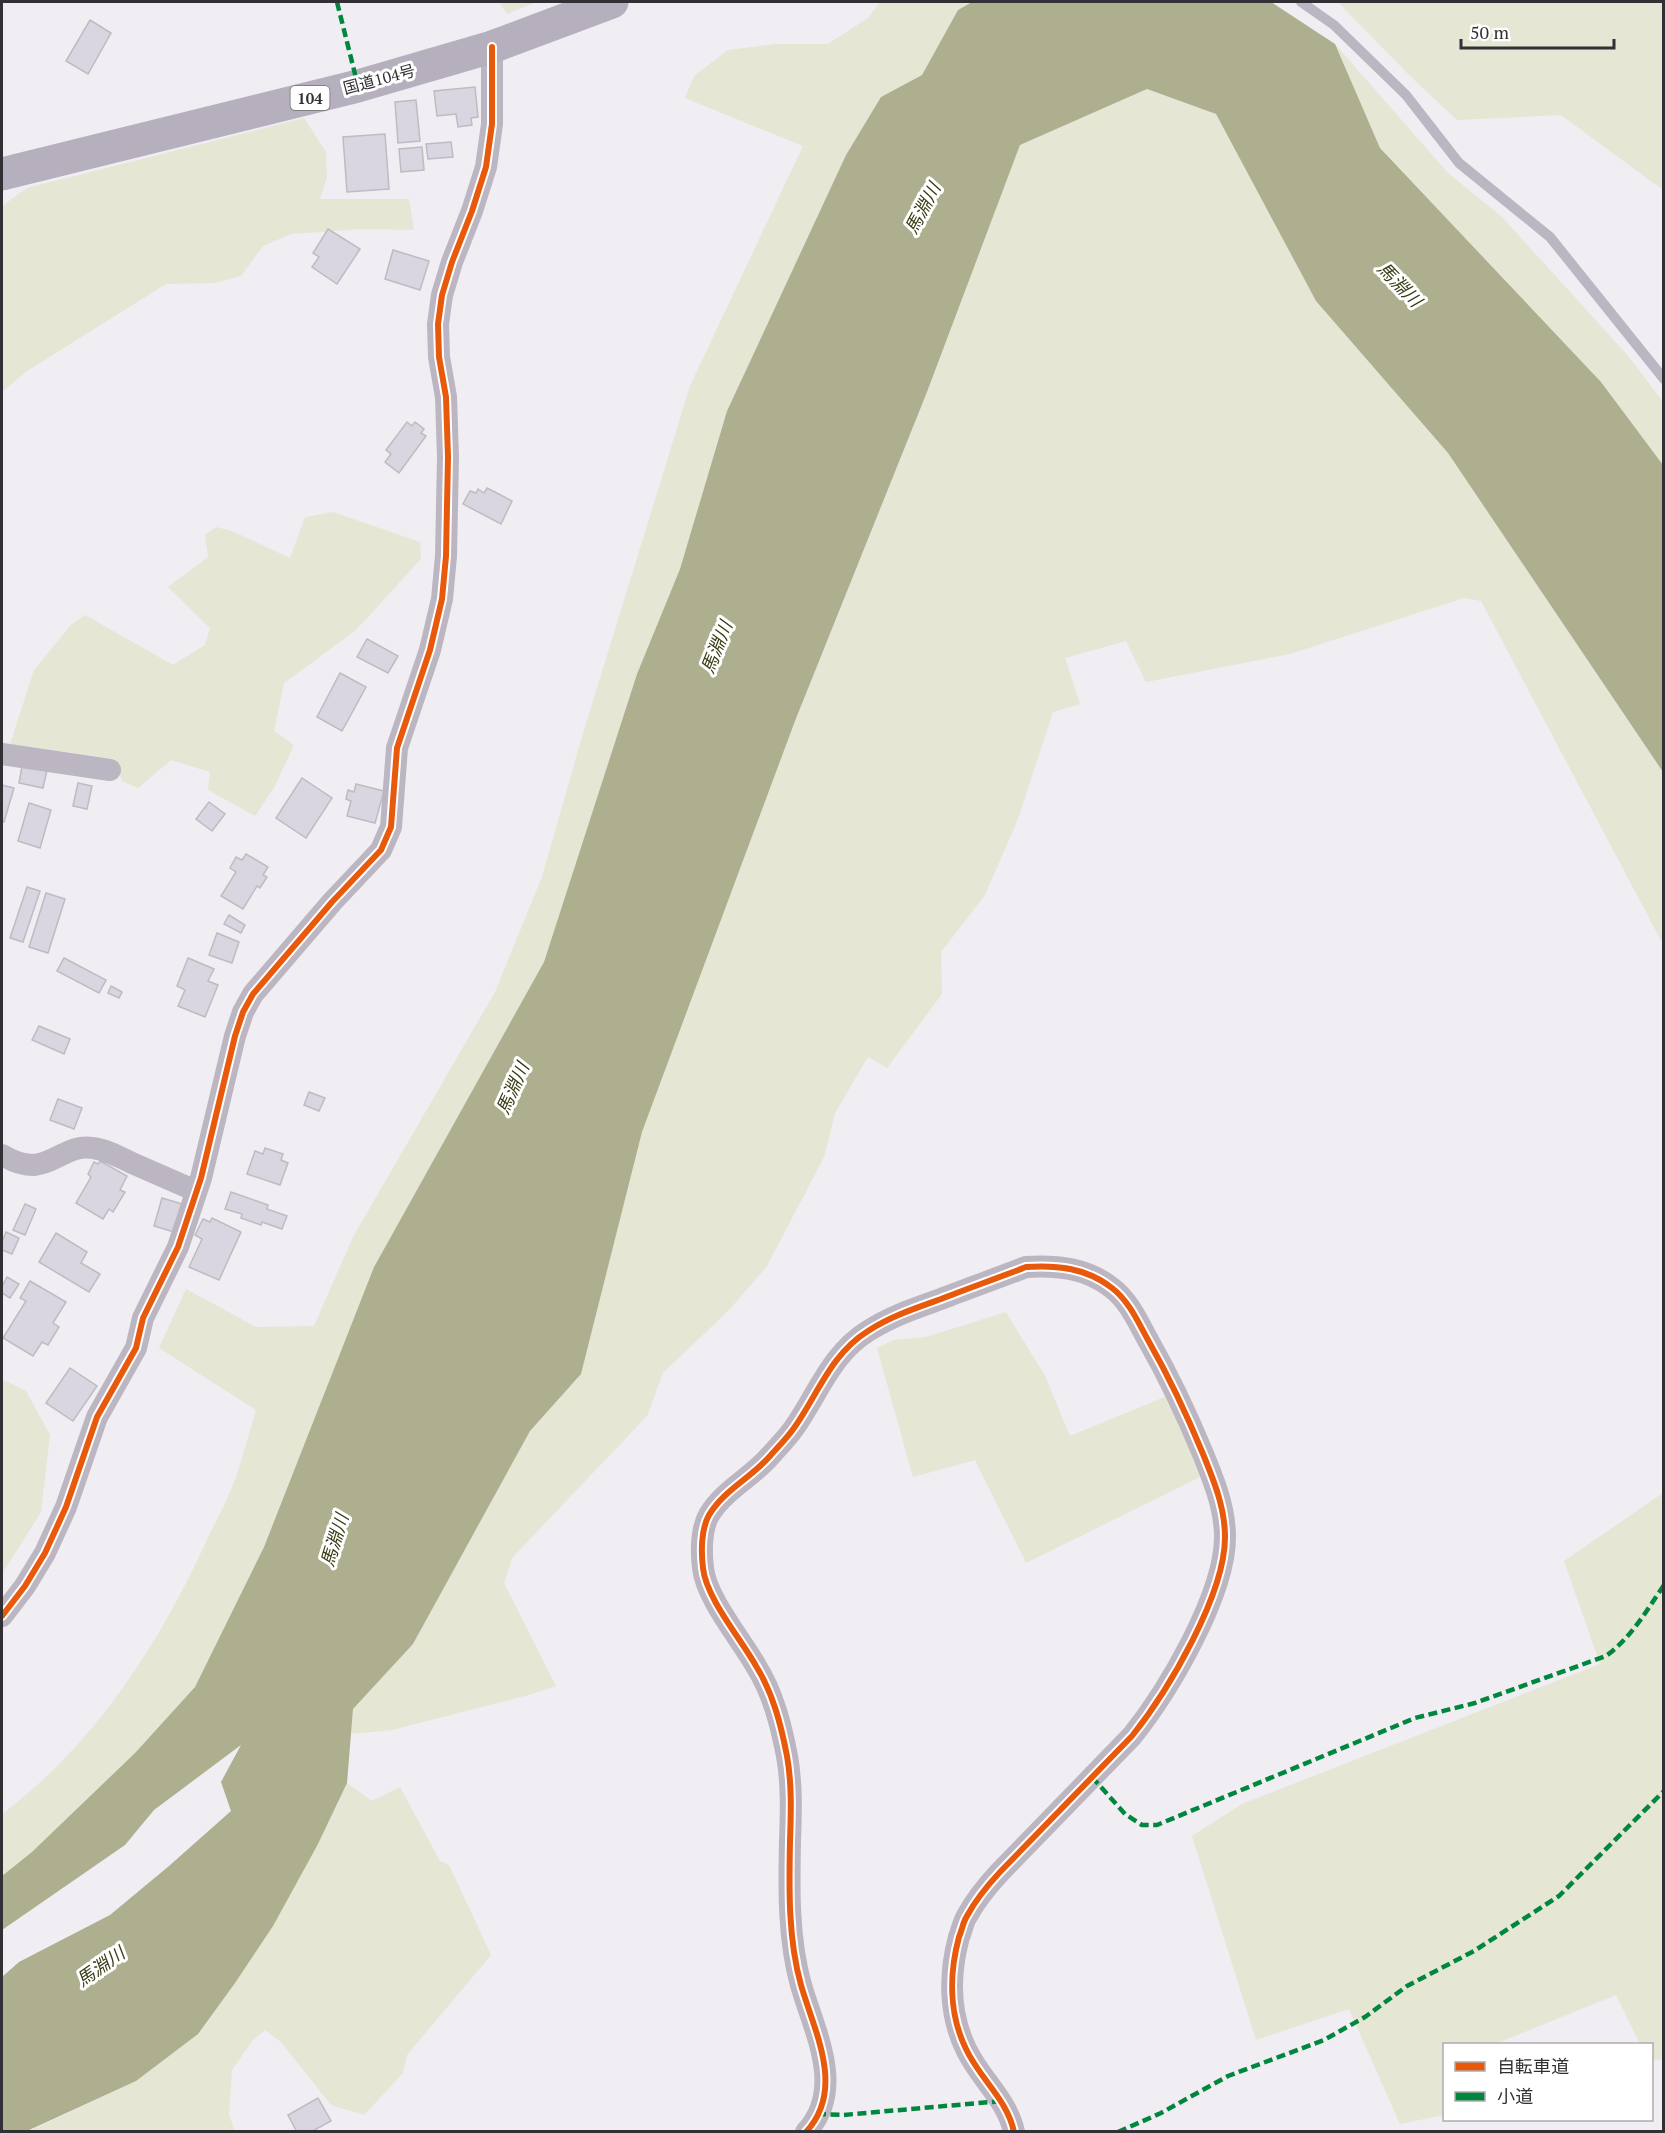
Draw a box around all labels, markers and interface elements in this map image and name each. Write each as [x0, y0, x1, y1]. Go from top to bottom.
scale bar [1461, 12, 1614, 50]
text: 50 m [1470, 20, 1510, 44]
street label: 国道104号 [341, 59, 417, 99]
road number: 104 [290, 86, 330, 110]
water label: 馬淵川 [899, 177, 946, 237]
water label: 馬淵川 [1373, 256, 1429, 313]
water label: 馬淵川 [695, 616, 738, 677]
water label: 馬淵川 [490, 1057, 535, 1118]
water label: 馬淵川 [315, 1509, 354, 1569]
water label: 馬淵川 [71, 1940, 131, 1991]
legend [1443, 2043, 1653, 2121]
text: 自転車道 [1497, 2054, 1569, 2078]
text: 小道 [1497, 2084, 1533, 2108]

